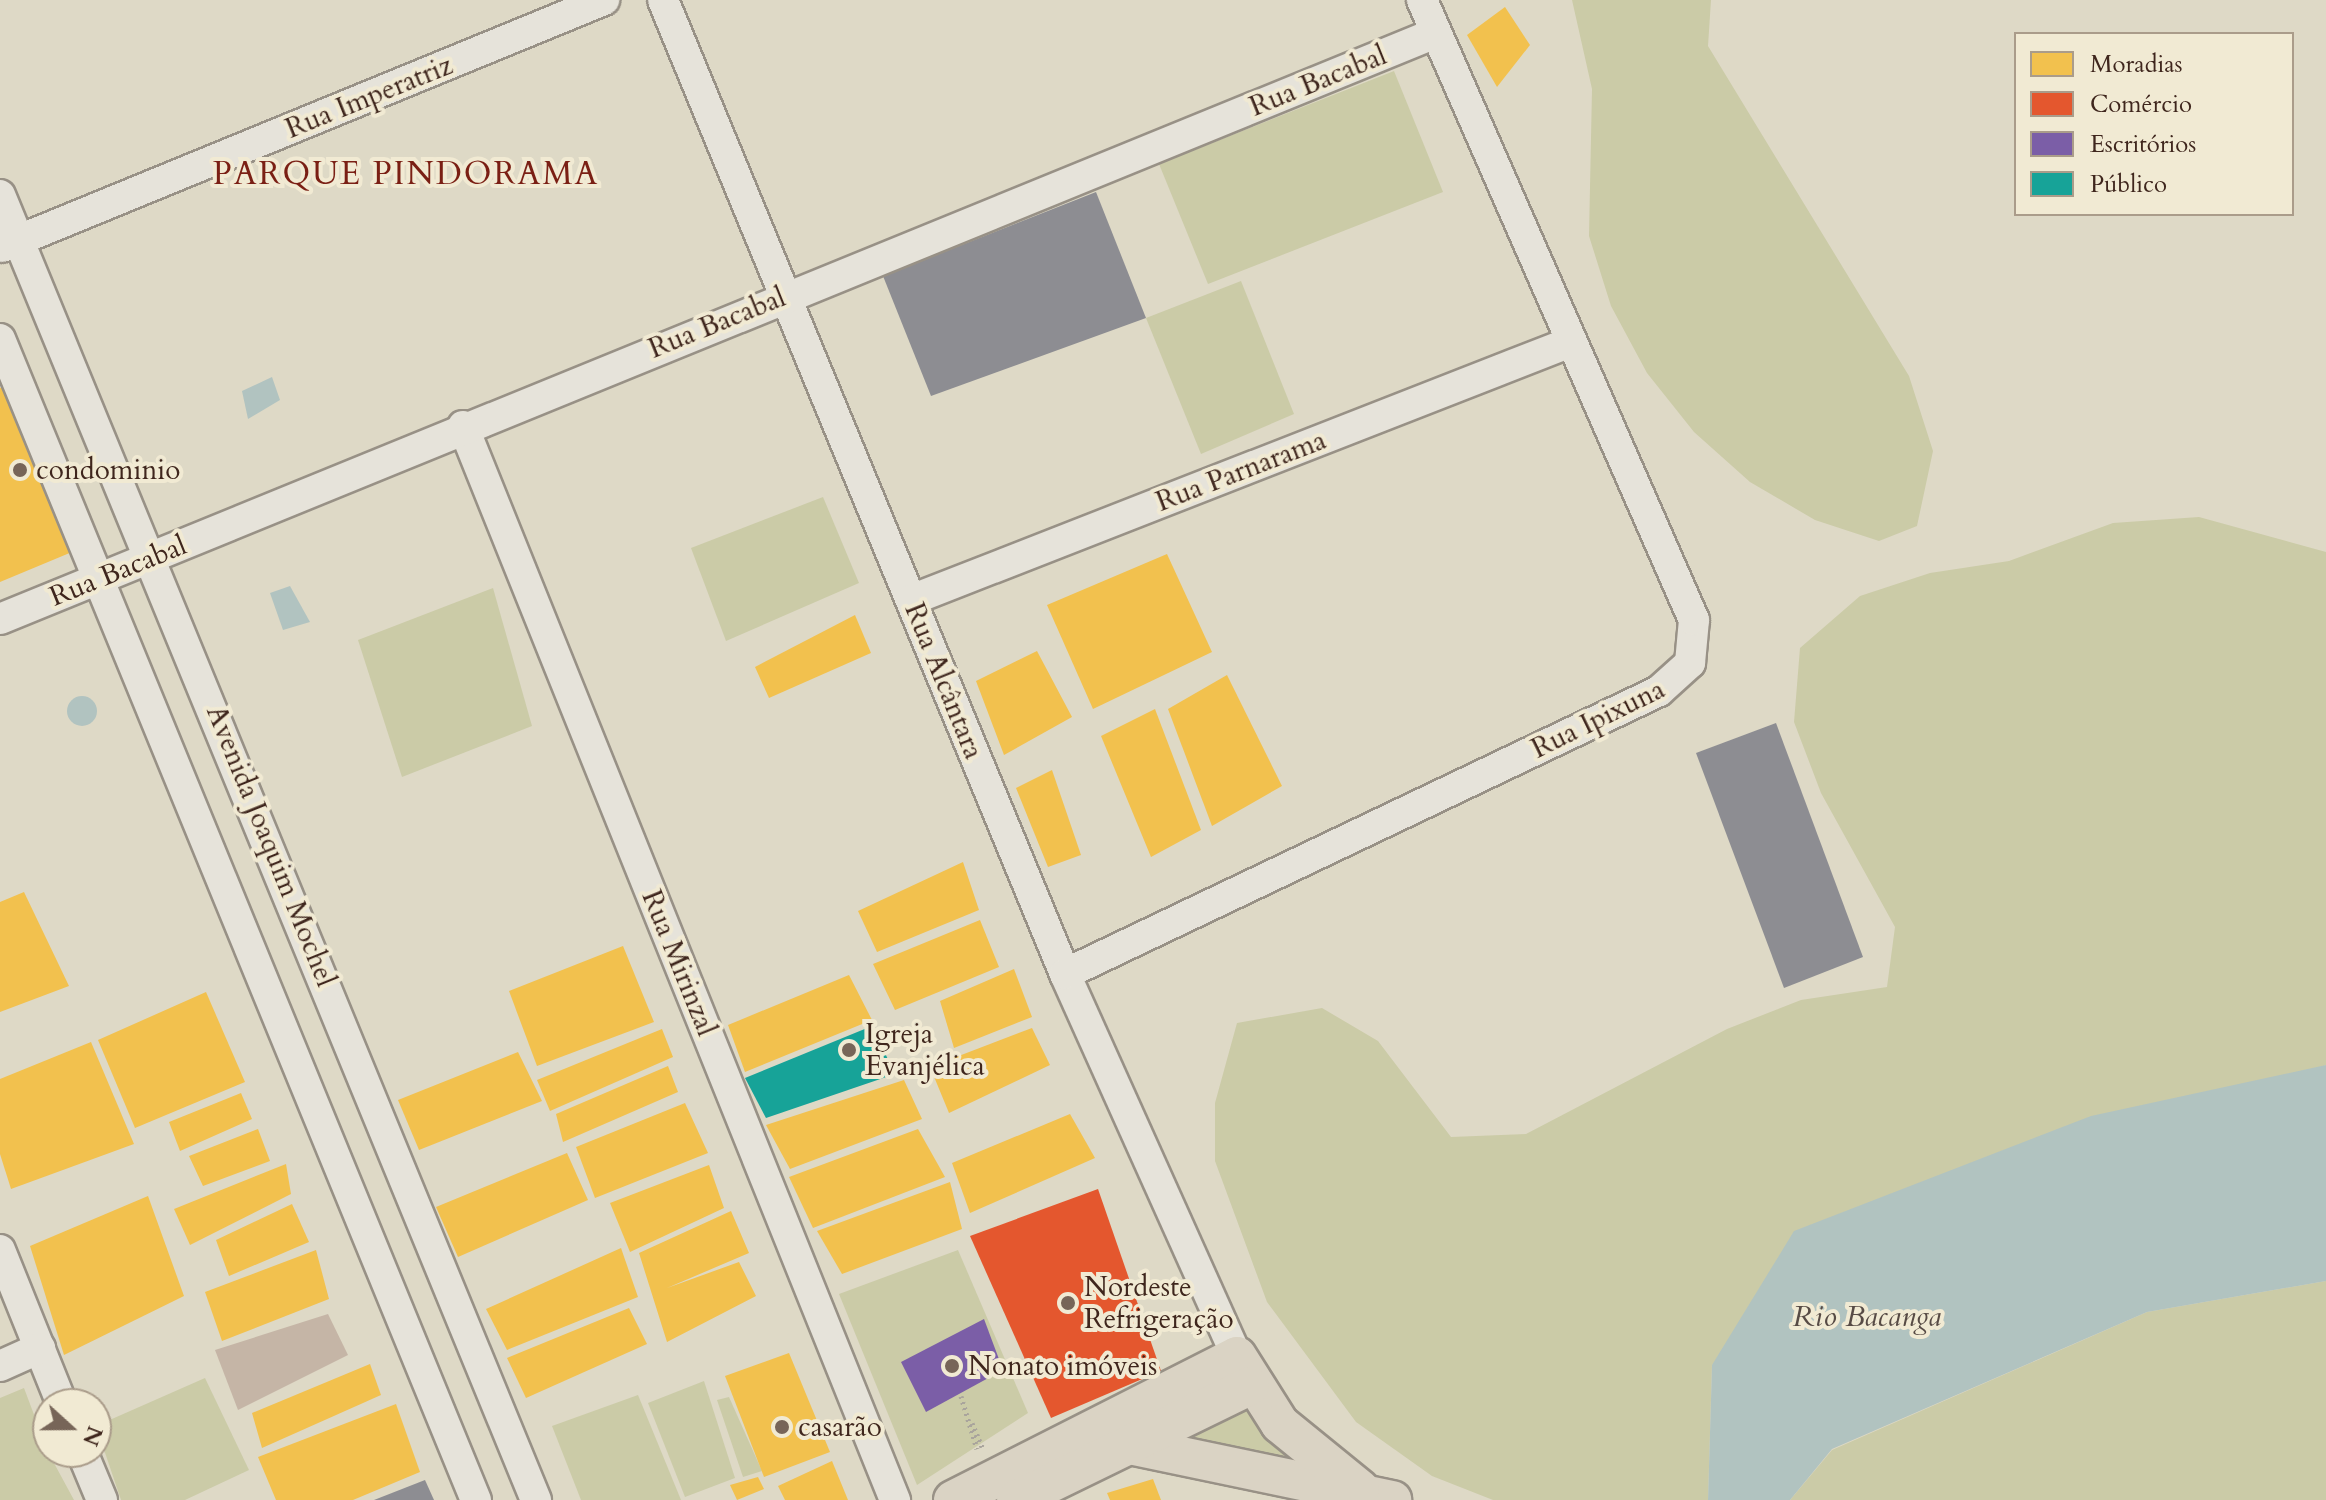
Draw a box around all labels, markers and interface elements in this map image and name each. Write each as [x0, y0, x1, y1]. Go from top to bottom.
legend [2014, 32, 2294, 216]
street label: Rua Bacabal [1245, 38, 1391, 124]
street label: Rua Imperatriz [281, 48, 457, 146]
text: Moradias [2090, 48, 2183, 81]
text: Comércio [2090, 88, 2192, 121]
text: Escritórios [2090, 128, 2196, 161]
district label: PARQUE PINDORAMA [213, 155, 599, 193]
text: Público [2090, 168, 2167, 201]
street label: Rua Bacabal [644, 280, 790, 366]
street label: Rua Parnarama [1151, 423, 1331, 519]
place label: condominio [36, 453, 180, 487]
marker: condominio [11, 461, 29, 479]
street label: Rua Bacabal [45, 528, 191, 614]
street label: Rua Alcântara [897, 598, 991, 764]
street label: Rua Ipixuna [1526, 672, 1670, 766]
street label: Avenida Joaquim Mochel [199, 700, 343, 992]
street label: Rua Mirinzal [635, 885, 723, 1041]
place label: Igreja Evanjélica [865, 1017, 985, 1083]
marker: Igreja Evanjélica [840, 1041, 858, 1059]
place label: Nordeste Refrigeração [1084, 1270, 1234, 1336]
marker: Nordeste Refrigeração [1059, 1294, 1077, 1312]
water label: Rio Bacanga [1793, 1299, 1941, 1335]
place label: Nonato imóveis [968, 1349, 1157, 1383]
marker: Nonato imóveis [943, 1357, 961, 1375]
north arrow [32, 1388, 112, 1468]
place label: casarão [798, 1410, 882, 1444]
marker: casarão [773, 1418, 791, 1436]
text: N [75, 1422, 110, 1450]

